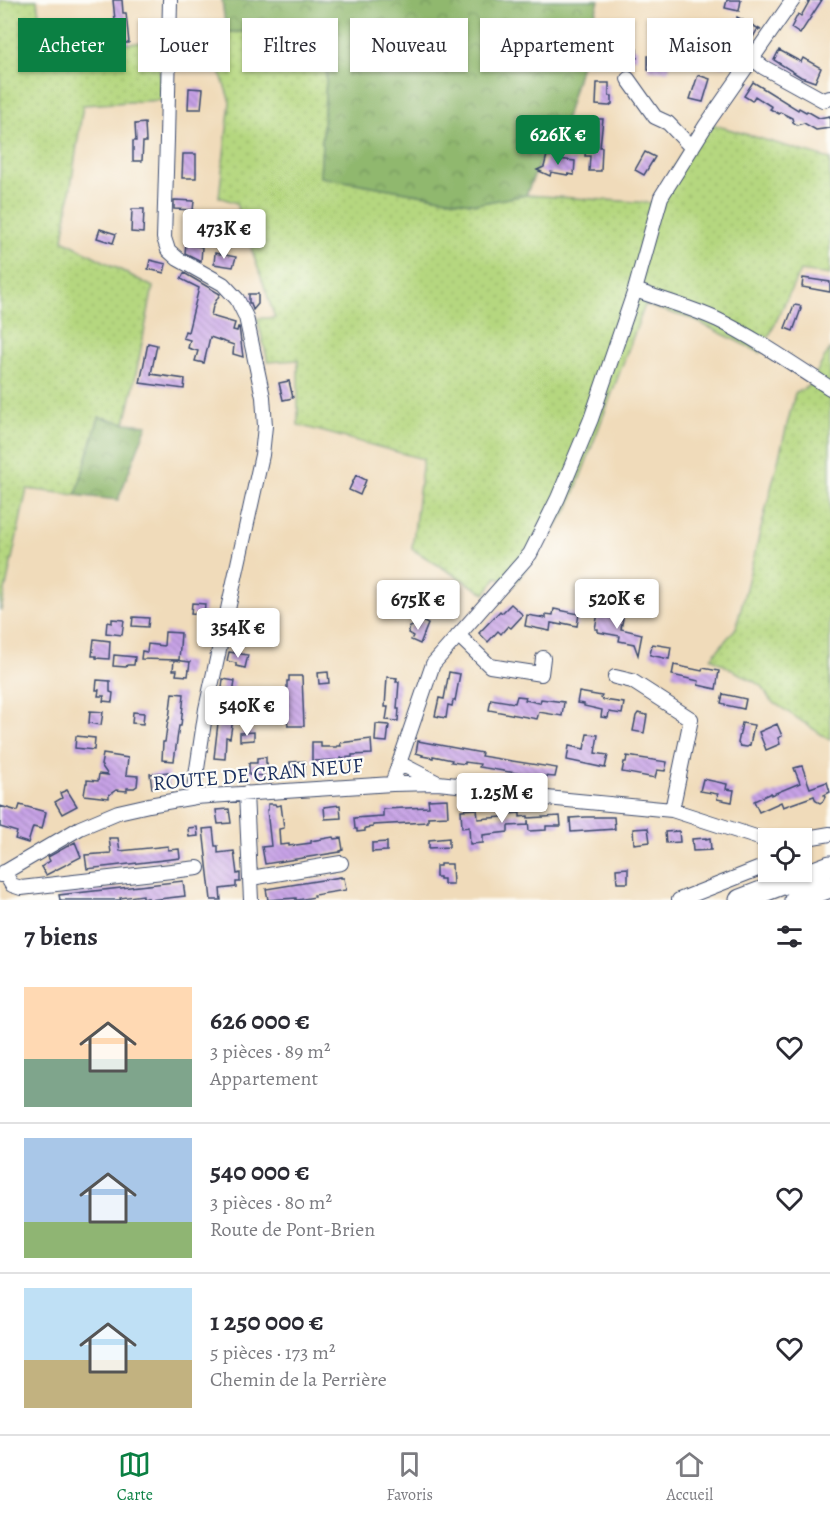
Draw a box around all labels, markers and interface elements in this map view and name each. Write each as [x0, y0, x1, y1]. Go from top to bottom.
chip: Acheter [18, 18, 126, 72]
chip: Louer [138, 18, 230, 72]
chip: Filtres [242, 18, 338, 72]
chip: Nouveau [350, 18, 468, 72]
chip: Appartement [480, 18, 635, 72]
chip: Maison [647, 18, 753, 72]
pin: 626K € [509, 115, 607, 166]
text: 626K € [530, 121, 586, 148]
pin: 473K € [175, 209, 273, 260]
text: 473K € [197, 215, 251, 242]
pin: 520K € [568, 579, 666, 630]
pin: 675K € [369, 580, 467, 631]
text: 520K € [589, 585, 645, 612]
text: 675K € [391, 586, 445, 613]
pin: 354K € [189, 608, 287, 659]
text: 354K € [211, 614, 265, 641]
pin: 540K € [198, 686, 296, 737]
text: 540K € [219, 692, 275, 719]
street label: ROUTE DE CRAN NEUF [152, 751, 365, 797]
pin: 1.25M € [447, 773, 557, 824]
text: 1.25M € [471, 779, 533, 806]
map controls [758, 828, 812, 882]
button: locate [758, 828, 812, 882]
text: 7 biens [24, 919, 98, 954]
icon: filters [773, 920, 806, 953]
text: 626 000 € [210, 1003, 310, 1038]
icon: home [72, 1011, 144, 1083]
icon: heart [773, 1031, 806, 1064]
text: 3 pièces · 89 m² [210, 1038, 330, 1065]
text: Appartement [210, 1065, 318, 1092]
text: 540 000 € [210, 1154, 310, 1189]
icon: home [72, 1162, 144, 1234]
icon: heart [773, 1182, 806, 1215]
text: 3 pièces · 80 m² [210, 1189, 332, 1216]
text: Route de Pont-Brien [210, 1216, 375, 1243]
text: 1 250 000 € [210, 1304, 324, 1339]
icon: home [72, 1312, 144, 1384]
icon: heart [773, 1332, 806, 1365]
text: 5 pièces · 173 m² [210, 1339, 336, 1366]
text: Chemin de la Perrière [210, 1366, 387, 1393]
tab: Carte [117, 1448, 153, 1506]
tab: Favoris [386, 1448, 433, 1506]
tab: Accueil [667, 1448, 713, 1506]

